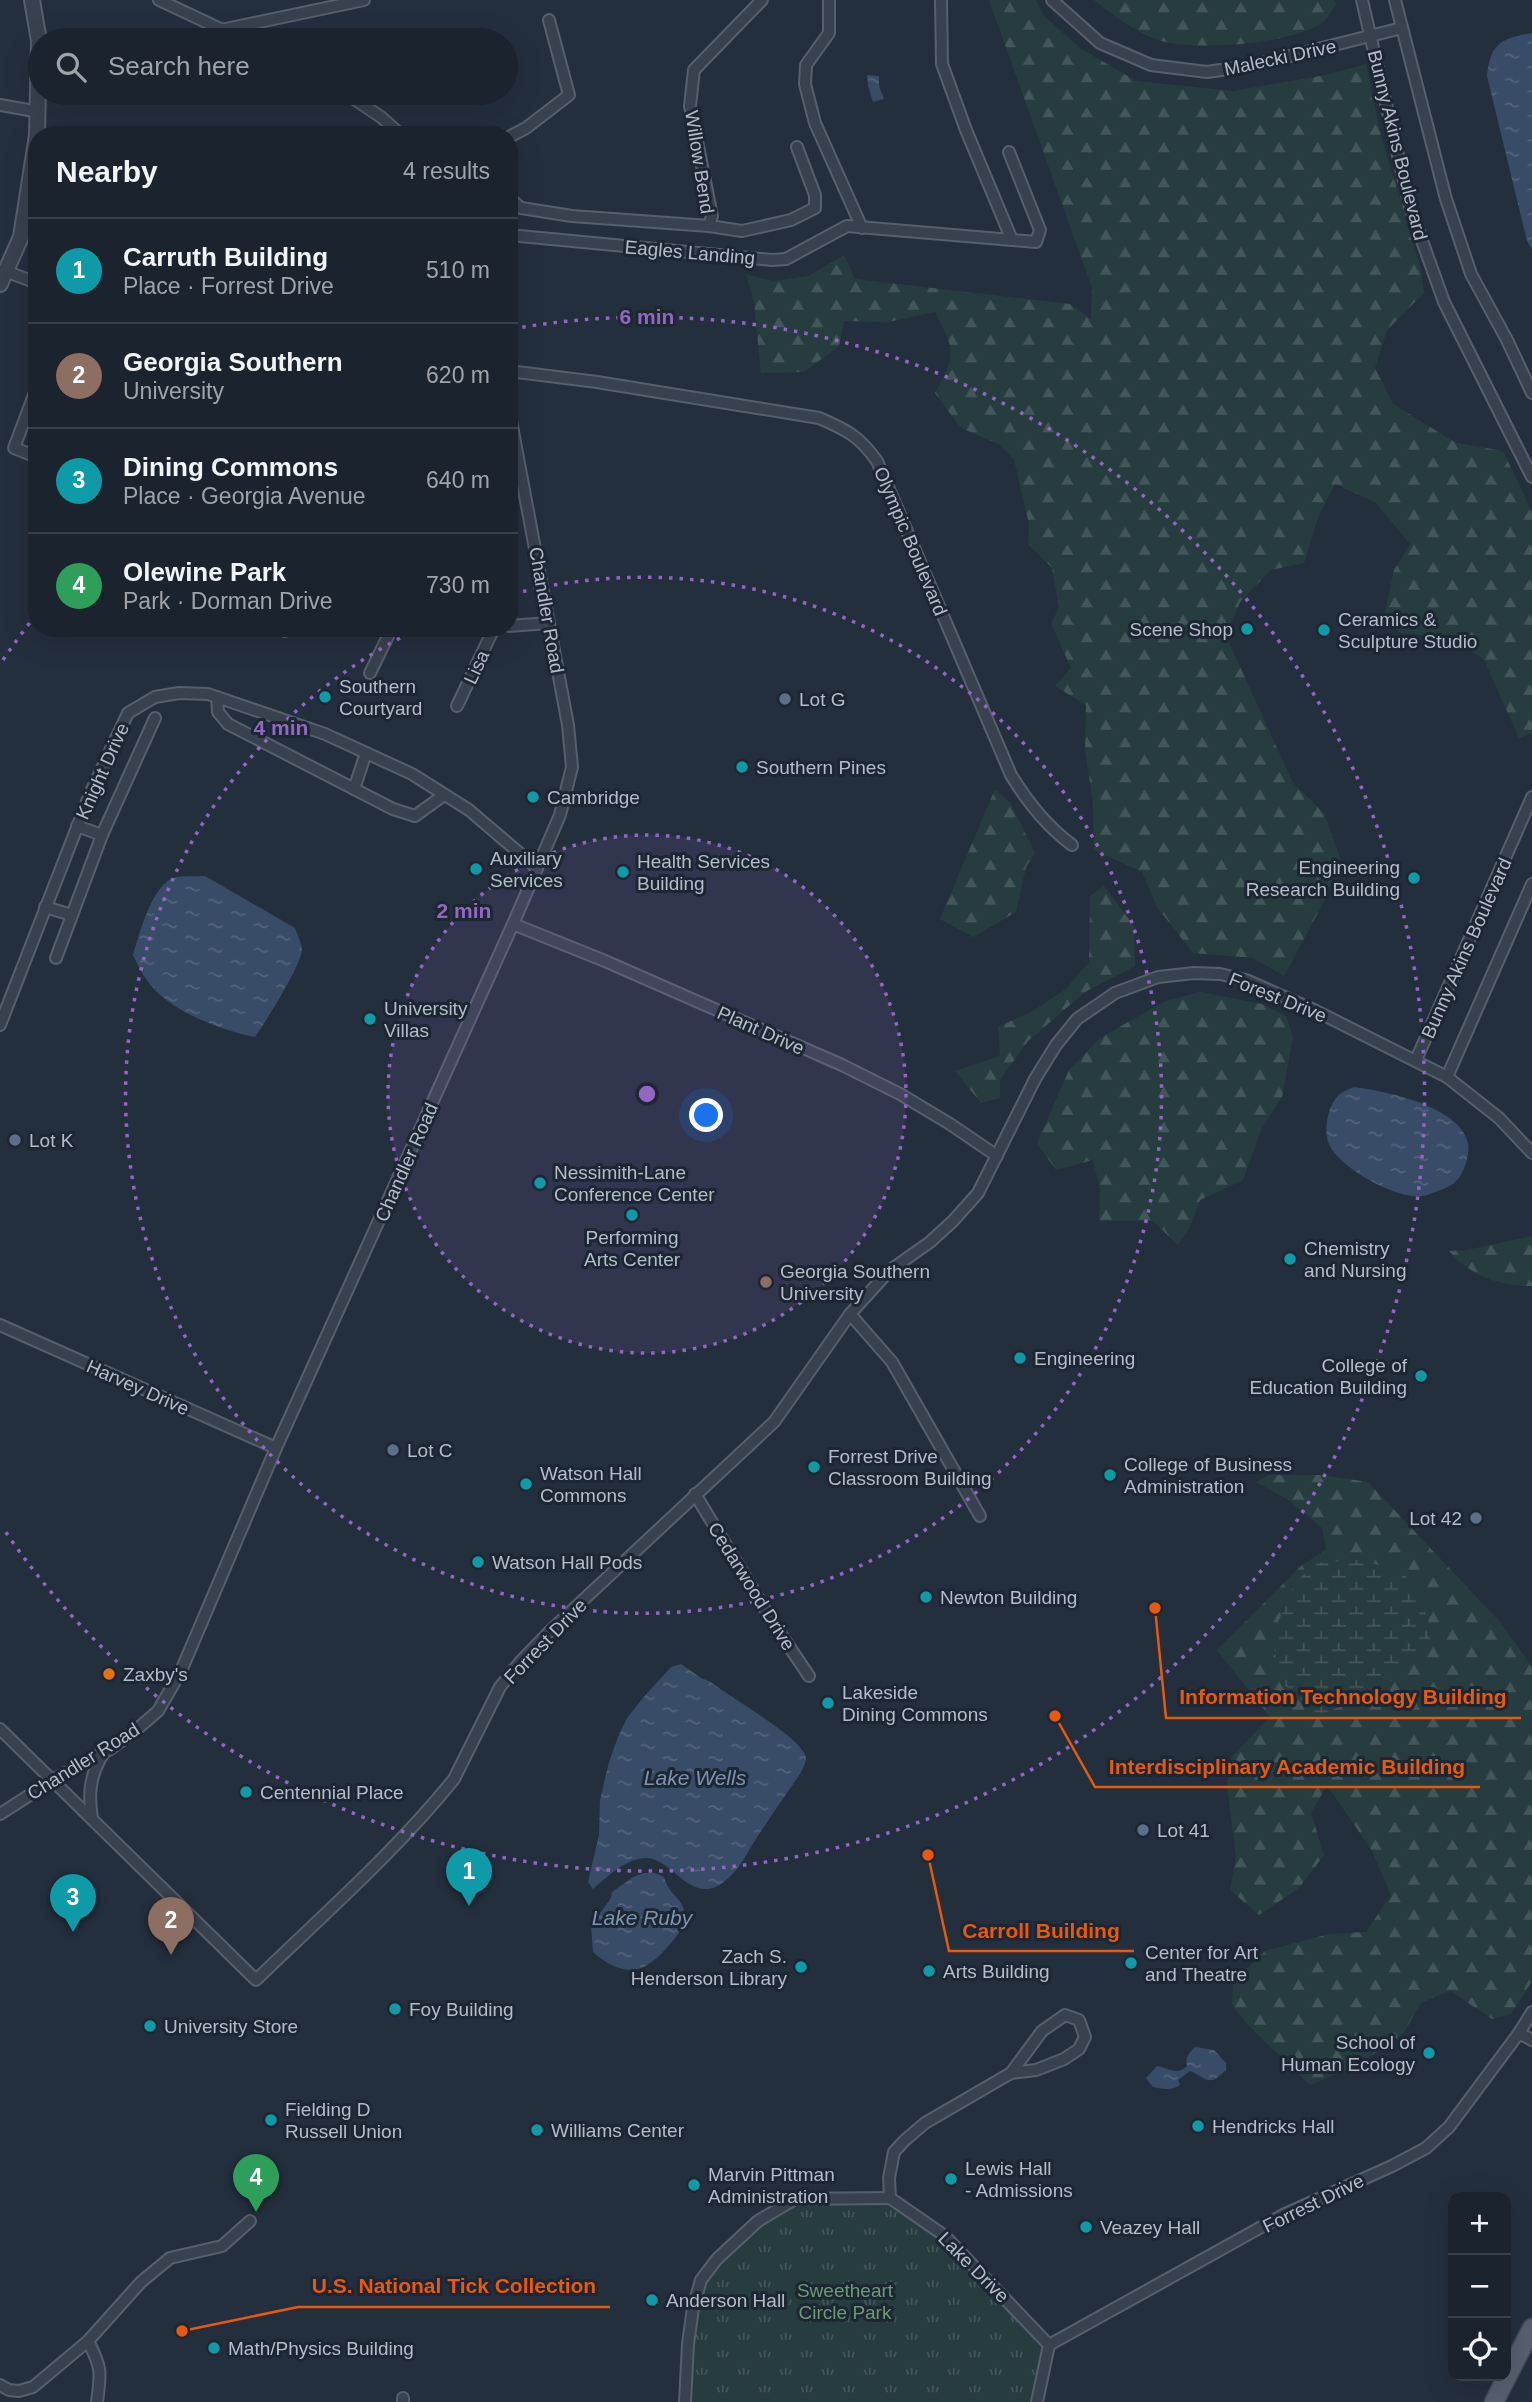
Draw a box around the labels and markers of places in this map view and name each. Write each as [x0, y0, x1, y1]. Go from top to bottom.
place label: Ceramics & Sculpture Studio [1338, 609, 1477, 652]
place label: Scene Shop [1129, 619, 1233, 640]
marker: Scene Shop [1239, 621, 1255, 637]
marker: Ceramics & Sculpture Studio [1316, 622, 1332, 638]
place label: Southern Courtyard [339, 676, 422, 719]
marker: Southern Courtyard [317, 689, 333, 705]
place label: Lot G [799, 689, 845, 710]
marker: Lot G [777, 691, 793, 707]
place label: Southern Pines [756, 757, 886, 778]
marker: Southern Pines [734, 759, 750, 775]
place label: Cambridge [547, 787, 640, 808]
marker: Cambridge [525, 789, 541, 805]
place label: Auxiliary Services [490, 848, 563, 891]
place label: Health Services Building [637, 851, 770, 894]
place label: Engineering Research Building [1246, 857, 1400, 900]
marker: Auxiliary Services [468, 861, 484, 877]
marker: Health Services Building [615, 864, 631, 880]
marker: Engineering Research Building [1406, 870, 1422, 886]
place label: University Villas [384, 998, 468, 1041]
marker: University Villas [362, 1011, 378, 1027]
centre of rings [635, 1082, 659, 1106]
place label: Lot K [29, 1130, 74, 1151]
marker: Lot K [7, 1132, 23, 1148]
place label: Nessimith-Lane Conference Center [554, 1162, 715, 1205]
marker: Nessimith-Lane Conference Center [532, 1175, 548, 1191]
marker: Performing Arts Center [624, 1207, 640, 1223]
place label: Performing Arts Center [584, 1227, 681, 1270]
place label: Chemistry and Nursing [1304, 1238, 1406, 1281]
marker: Chemistry and Nursing [1282, 1251, 1298, 1267]
place label: Georgia Southern University [780, 1261, 930, 1304]
marker: Georgia Southern University [758, 1274, 774, 1290]
place label: Engineering [1034, 1348, 1135, 1369]
marker: Engineering [1012, 1350, 1028, 1366]
place label: College of Education Building [1250, 1355, 1408, 1398]
marker: College of Education Building [1413, 1368, 1429, 1384]
place label: Lot C [407, 1440, 452, 1461]
marker: Lot C [385, 1442, 401, 1458]
place label: Forrest Drive Classroom Building [828, 1446, 992, 1489]
place label: College of Business Administration [1124, 1454, 1292, 1497]
marker: Forrest Drive Classroom Building [806, 1459, 822, 1475]
place label: Watson Hall Commons [540, 1463, 642, 1506]
marker: College of Business Administration [1102, 1467, 1118, 1483]
marker: Watson Hall Commons [518, 1476, 534, 1492]
place label: Lot 42 [1409, 1508, 1462, 1529]
marker: Lot 42 [1468, 1510, 1484, 1526]
place label: Watson Hall Pods [492, 1552, 642, 1573]
marker: Watson Hall Pods [470, 1554, 486, 1570]
place label: Newton Building [940, 1587, 1077, 1608]
marker: Newton Building [918, 1589, 934, 1605]
place label: Zaxby's [123, 1664, 188, 1685]
marker: Zaxby's [101, 1666, 117, 1682]
callout: Information Technology Building [1166, 1676, 1521, 1718]
place label: Lakeside Dining Commons [842, 1682, 988, 1725]
marker: Lakeside Dining Commons [820, 1695, 836, 1711]
callout: Interdisciplinary Academic Building [1095, 1745, 1480, 1787]
place label: Centennial Place [260, 1782, 404, 1803]
marker: Centennial Place [238, 1784, 254, 1800]
place label: Lot 41 [1157, 1820, 1210, 1841]
marker: Lot 41 [1135, 1822, 1151, 1838]
pin: 1 [446, 1848, 492, 1906]
pin: 3 [50, 1874, 96, 1932]
pin: 2 [148, 1897, 194, 1955]
callout: Carroll Building [949, 1909, 1134, 1951]
place label: Center for Art and Theatre [1145, 1942, 1259, 1985]
place label: Zach S. Henderson Library [631, 1946, 787, 1989]
marker: Center for Art and Theatre [1123, 1955, 1139, 1971]
marker: Zach S. Henderson Library [793, 1959, 809, 1975]
place label: Arts Building [943, 1961, 1050, 1982]
marker: Arts Building [921, 1963, 937, 1979]
place label: Foy Building [409, 1999, 514, 2020]
marker: Foy Building [387, 2001, 403, 2017]
place label: University Store [164, 2016, 298, 2037]
marker: University Store [142, 2018, 158, 2034]
place label: School of Human Ecology [1281, 2032, 1416, 2075]
marker: School of Human Ecology [1421, 2045, 1437, 2061]
place label: Fielding D Russell Union [285, 2099, 402, 2142]
marker: Fielding D Russell Union [263, 2112, 279, 2128]
place label: Hendricks Hall [1212, 2116, 1334, 2137]
marker: Hendricks Hall [1190, 2118, 1206, 2134]
place label: Williams Center [551, 2120, 685, 2141]
marker: Williams Center [529, 2122, 545, 2138]
pin: 4 [233, 2154, 279, 2212]
place label: Lewis Hall - Admissions [965, 2158, 1073, 2201]
place label: Marvin Pittman Administration [708, 2164, 835, 2207]
marker: Lewis Hall - Admissions [943, 2171, 959, 2187]
marker: Marvin Pittman Administration [686, 2177, 702, 2193]
place label: Veazey Hall [1100, 2217, 1200, 2238]
marker: Veazey Hall [1078, 2219, 1094, 2235]
callout: U.S. National Tick Collection [298, 2265, 610, 2307]
place label: Anderson Hall [666, 2290, 785, 2311]
marker: Anderson Hall [644, 2292, 660, 2308]
place label: Math/Physics Building [228, 2338, 414, 2359]
marker: Math/Physics Building [206, 2340, 222, 2356]

